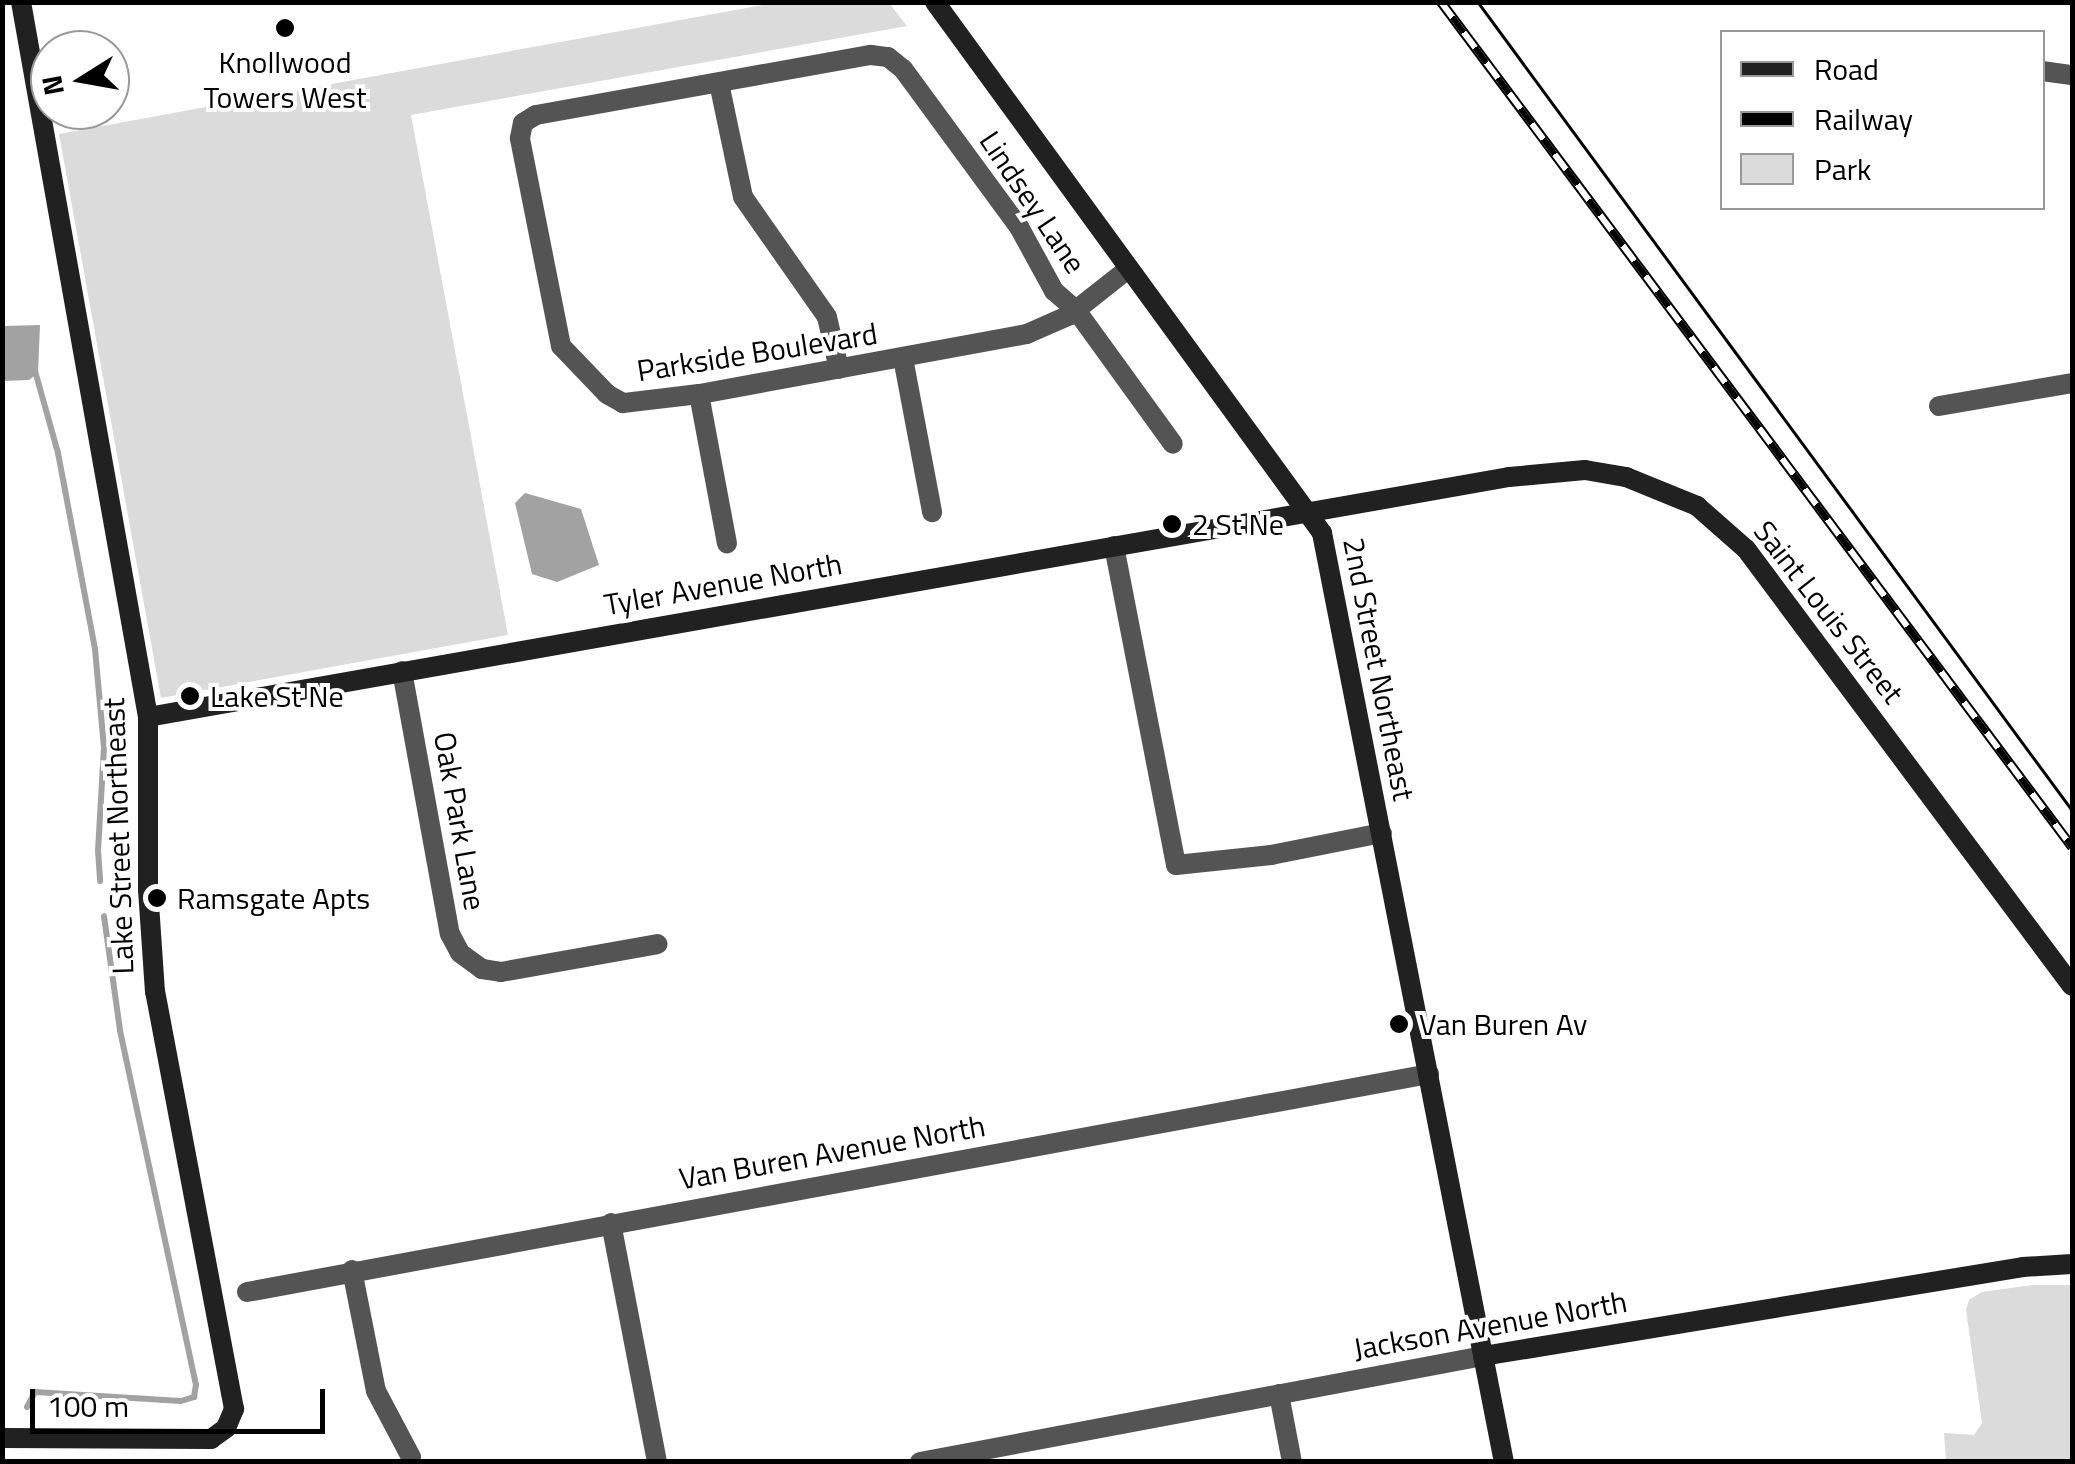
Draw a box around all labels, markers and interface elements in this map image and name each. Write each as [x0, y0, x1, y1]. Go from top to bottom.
marker: Knollwood Towers West [274, 17, 296, 39]
north arrow [30, 30, 130, 130]
legend [1720, 30, 2045, 210]
place label: Knollwood Towers West [203, 44, 367, 114]
text: Road [1814, 46, 1879, 92]
text: N [29, 72, 75, 99]
text: Railway [1814, 96, 1913, 142]
street label: Lindsey Lane [972, 124, 1094, 280]
text: Park [1814, 146, 1871, 192]
street label: Parkside Boulevard [634, 315, 880, 389]
place label: 2 St Ne [1192, 506, 1284, 542]
marker: 2 St Ne [1161, 513, 1183, 535]
street label: Saint Louis Street [1747, 514, 1911, 710]
street label: 2nd Street Northeast [1336, 535, 1422, 803]
street label: Tyler Avenue North [601, 545, 845, 623]
place label: Lake St Ne [210, 678, 344, 714]
marker: Lake St Ne [179, 685, 201, 707]
street label: Lake Street Northeast [95, 697, 141, 975]
street label: Oak Park Lane [427, 729, 493, 913]
place label: Ramsgate Apts [177, 880, 370, 916]
marker: Ramsgate Apts [146, 887, 168, 909]
place label: Van Buren Av [1419, 1006, 1588, 1042]
marker: Van Buren Av [1388, 1013, 1410, 1035]
street label: Van Buren Avenue North [676, 1107, 988, 1197]
street label: Jackson Avenue North [1350, 1283, 1630, 1367]
scale bar [35, 1369, 330, 1431]
text: 100 m [47, 1383, 129, 1429]

